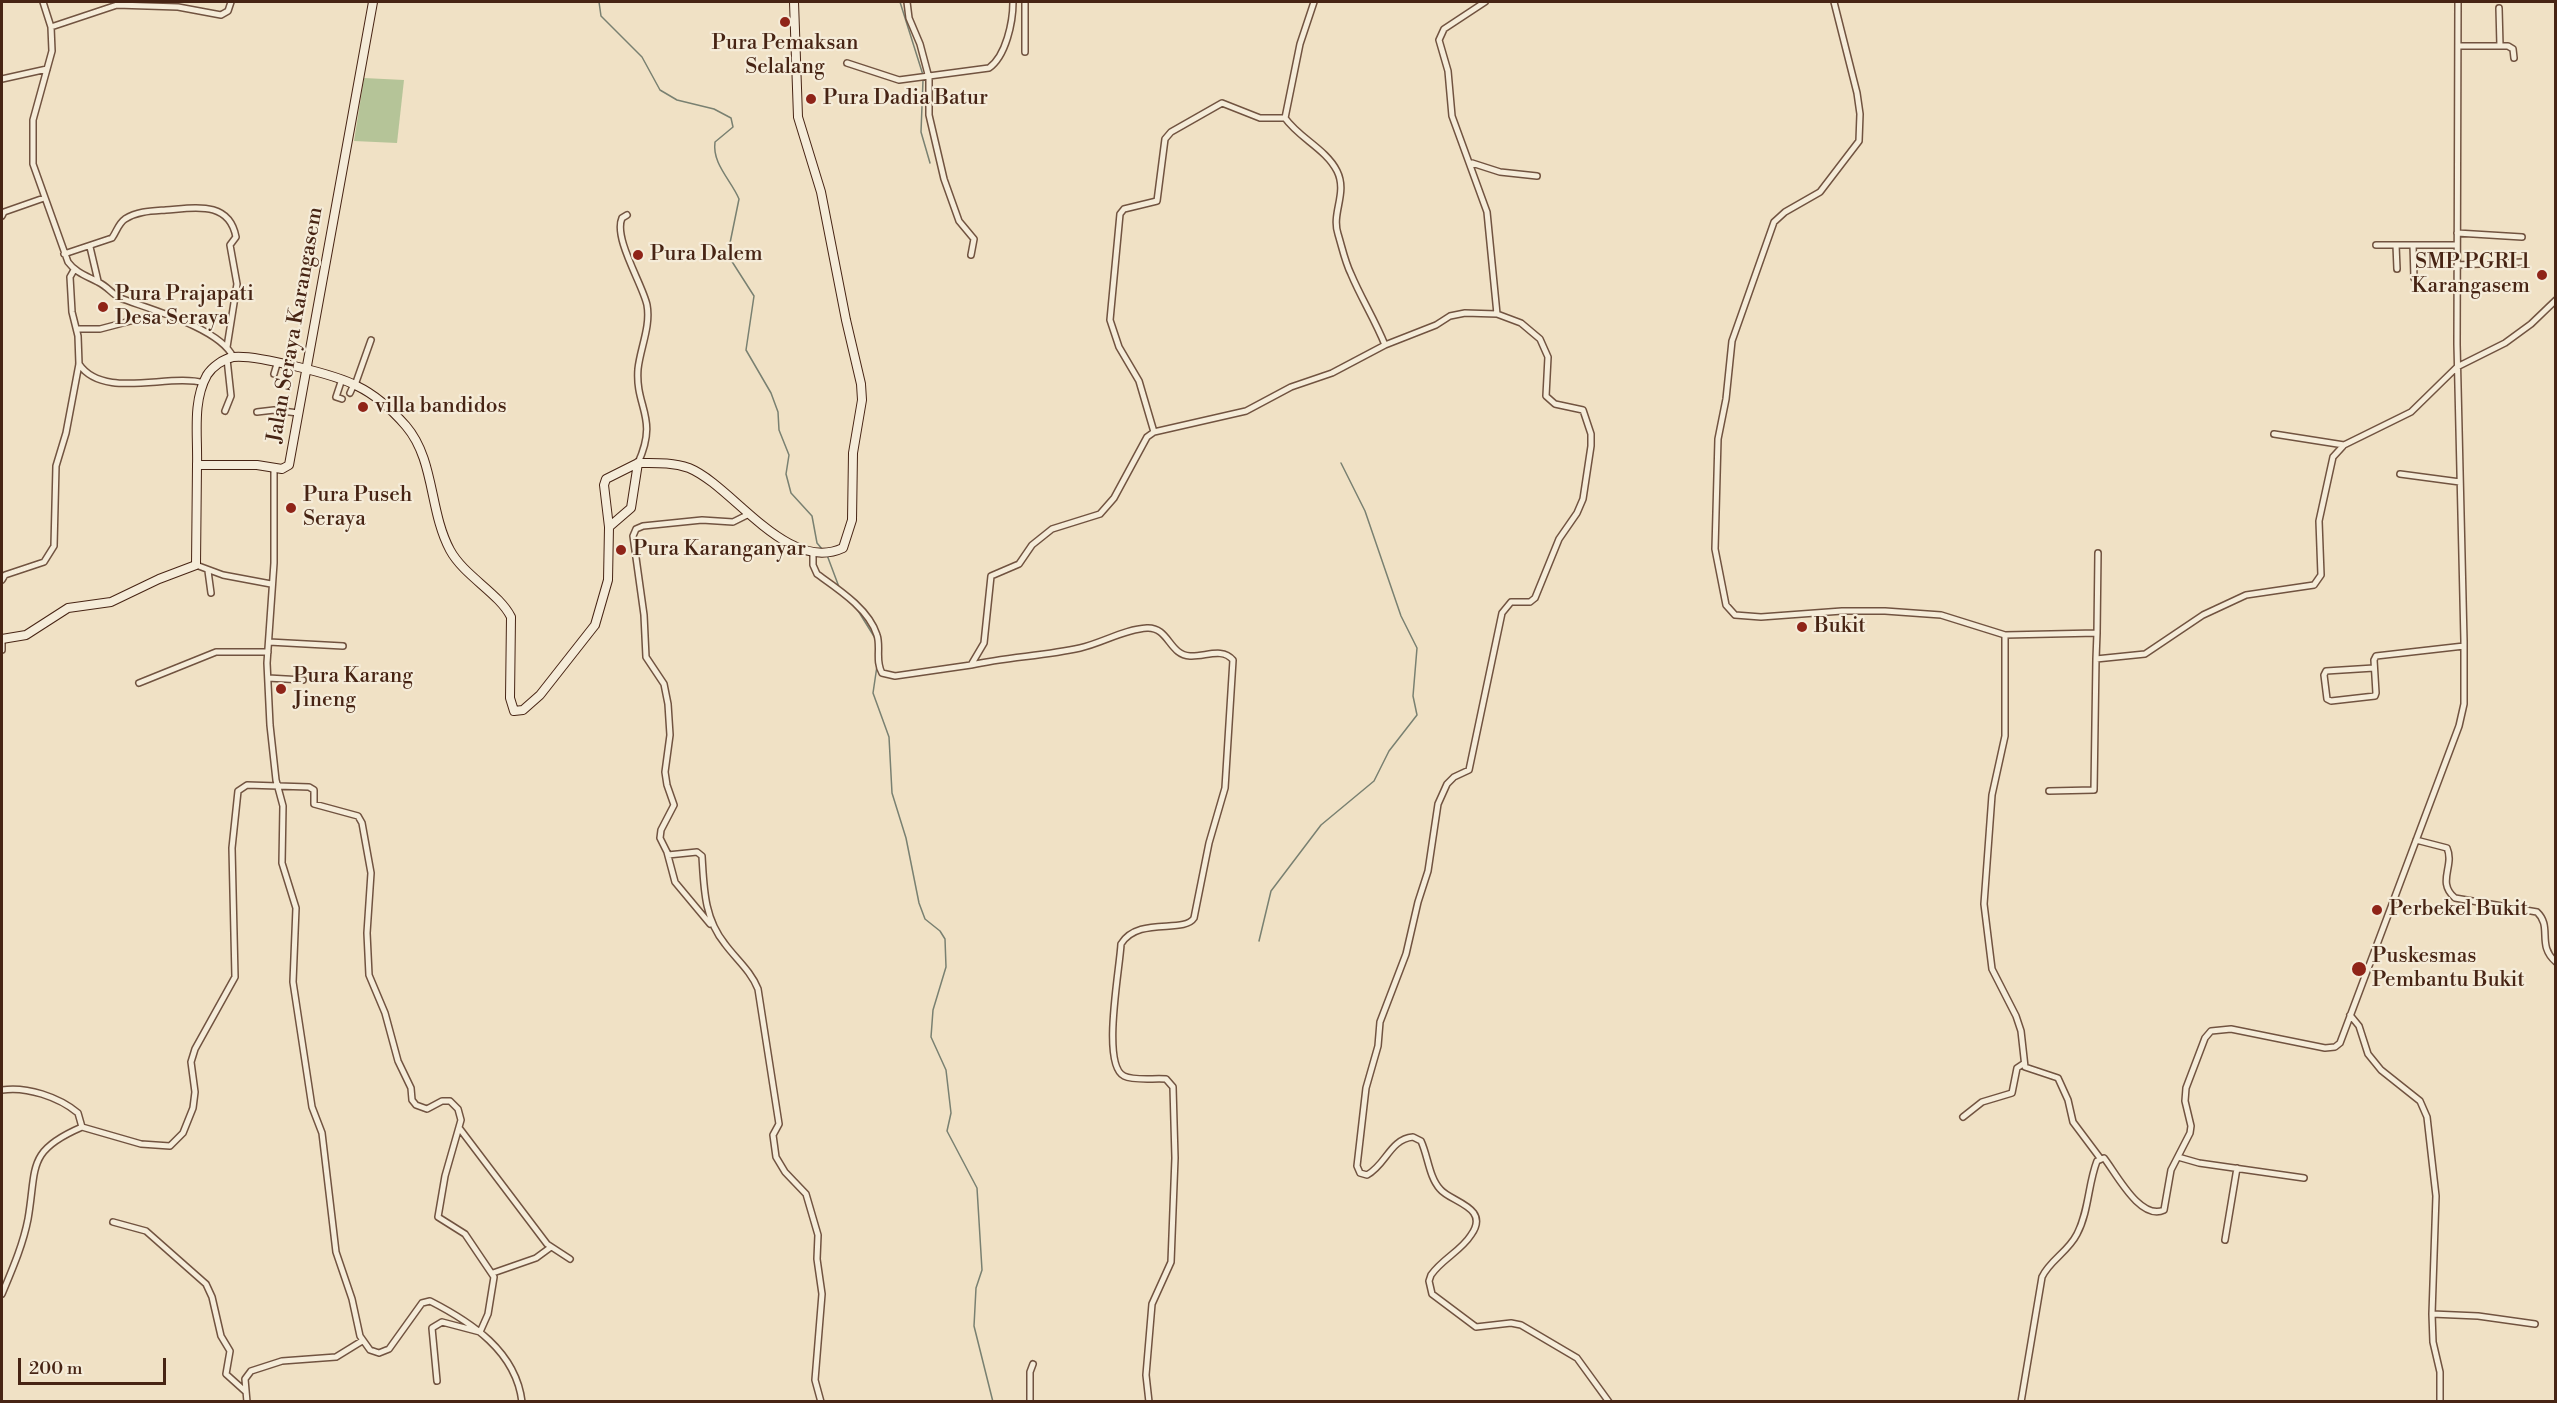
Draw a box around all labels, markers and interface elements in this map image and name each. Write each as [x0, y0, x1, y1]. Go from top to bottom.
marker: Pura Pemaksan Selalang [778, 15, 792, 29]
place label: Pura Pemaksan Selalang [711, 31, 859, 81]
place label: Pura Dadia Batur [823, 86, 988, 112]
marker: Pura Dadia Batur [804, 92, 818, 106]
street label: Jalan Seraya Karangasem [263, 205, 329, 445]
place label: Pura Dalem [650, 242, 763, 268]
marker: Pura Dalem [631, 248, 645, 262]
place label: SMP PGRI 1 Karangasem [2411, 250, 2530, 300]
marker: SMP PGRI 1 Karangasem [2535, 268, 2549, 282]
place label: Pura Prajapati Desa Seraya [115, 282, 254, 332]
marker: Pura Prajapati Desa Seraya [96, 300, 110, 314]
place label: villa bandidos [375, 394, 507, 420]
marker: villa bandidos [356, 400, 370, 414]
place label: Pura Puseh Seraya [303, 483, 412, 533]
marker: Pura Puseh Seraya [284, 501, 298, 515]
place label: Pura Karanganyar [633, 537, 806, 563]
marker: Pura Karanganyar [614, 543, 628, 557]
place label: Bukit [1814, 614, 1866, 640]
marker: Bukit [1795, 620, 1809, 634]
place label: Pura Karang Jineng [293, 664, 413, 714]
marker: Pura Karang Jineng [274, 682, 288, 696]
place label: Perbekel Bukit [2389, 897, 2528, 923]
marker: Perbekel Bukit [2370, 903, 2384, 917]
place label: Puskesmas Pembantu Bukit [2372, 944, 2525, 994]
marker: Puskesmas Pembantu Bukit [2350, 960, 2368, 978]
scale bar [21, 1346, 170, 1384]
text: 200 m [29, 1357, 83, 1380]

